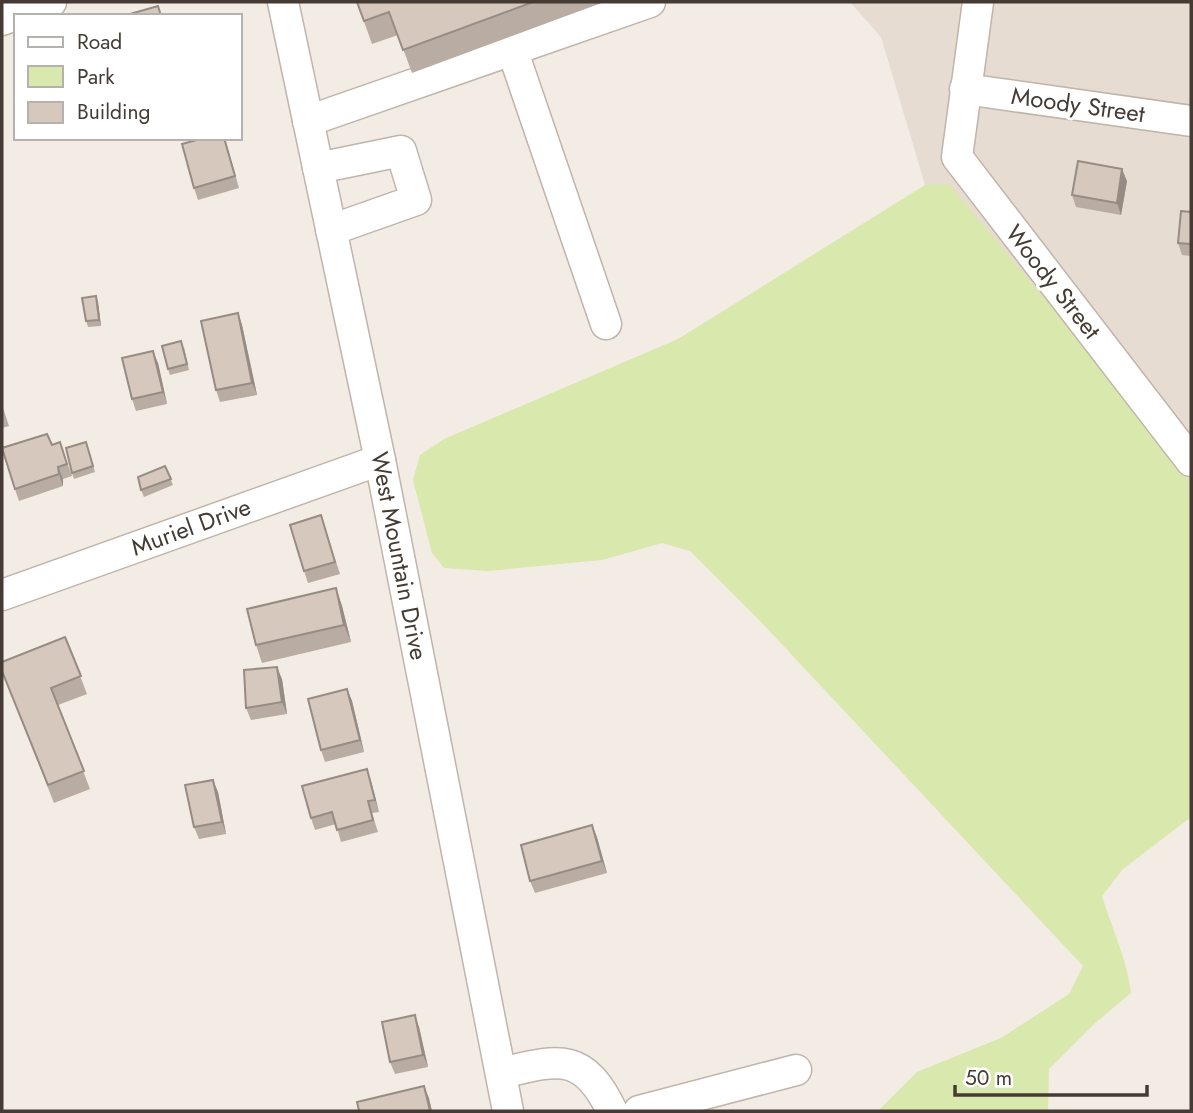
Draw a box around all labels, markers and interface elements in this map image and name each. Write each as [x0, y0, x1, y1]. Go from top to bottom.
legend [14, 14, 242, 140]
text: Road [77, 27, 122, 57]
text: Park [77, 62, 115, 92]
street label: Moody Street [1009, 78, 1147, 131]
text: Building [77, 97, 150, 127]
street label: Woody Street [998, 217, 1109, 347]
street label: West Mountain Drive [362, 449, 437, 663]
street label: Muriel Drive [126, 489, 256, 564]
scale bar [955, 1054, 1148, 1098]
text: 50 m [965, 1063, 1012, 1093]

